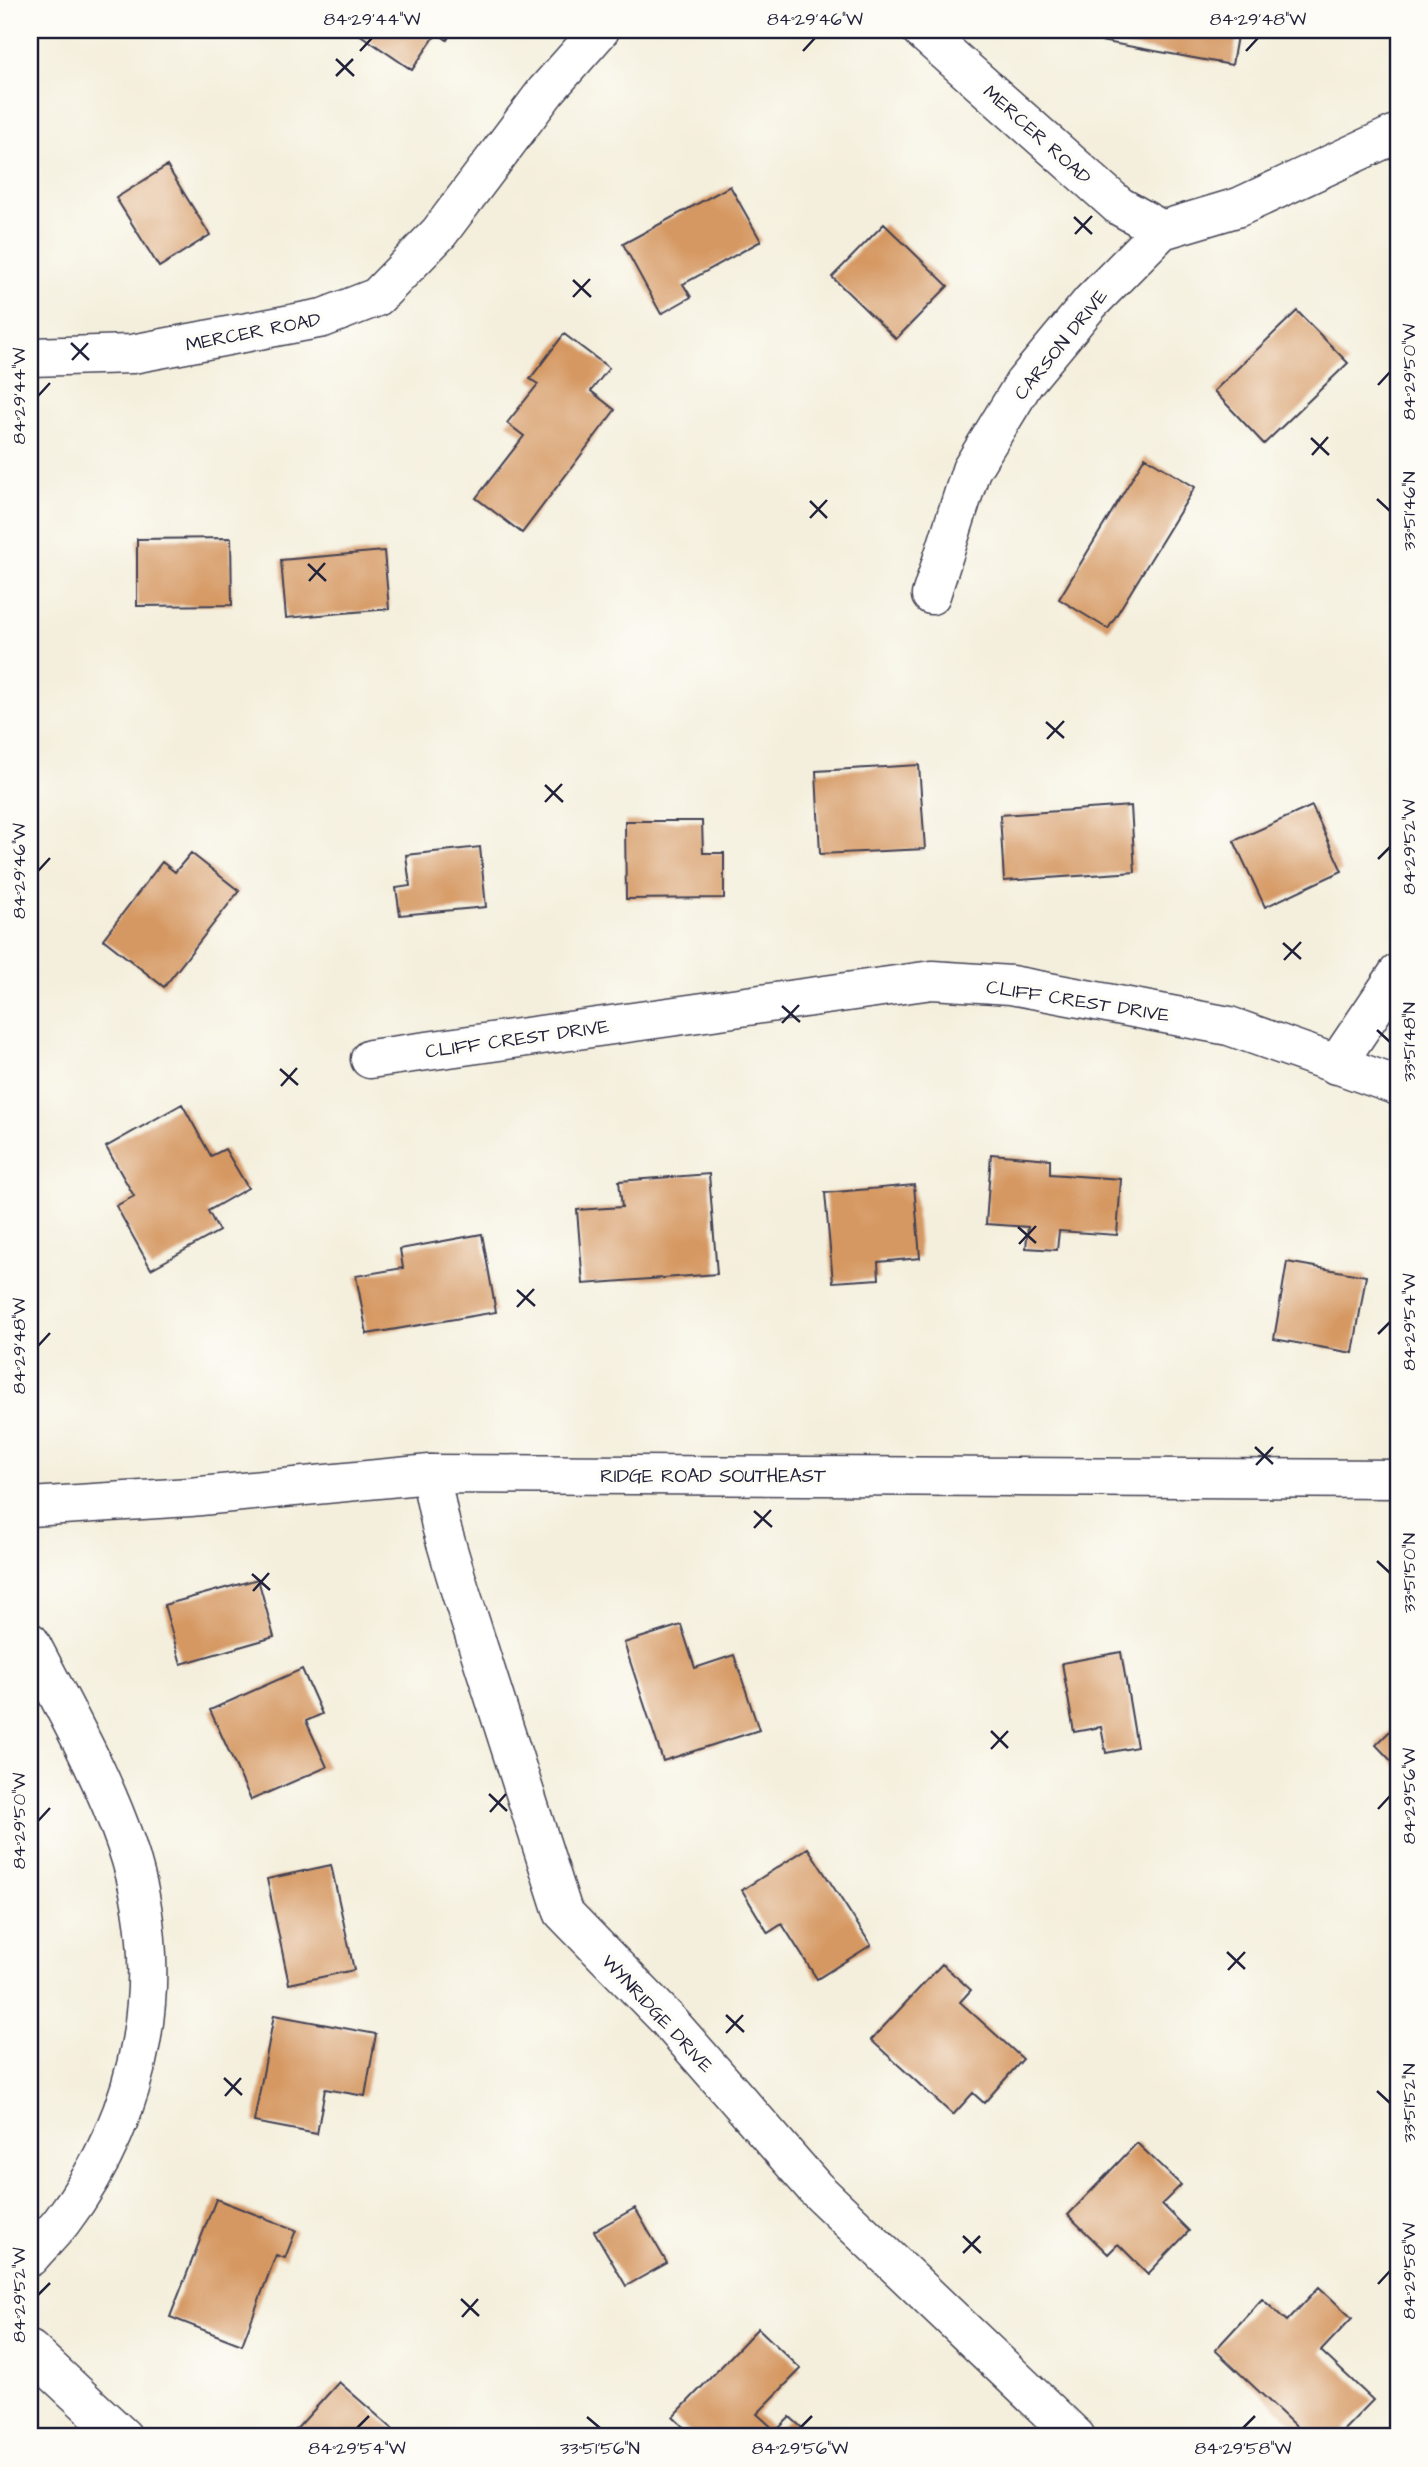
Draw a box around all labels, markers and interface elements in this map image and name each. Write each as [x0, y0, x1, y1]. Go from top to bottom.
text: 84°29'44"W [323, 7, 421, 32]
text: 84°29'46"W [767, 7, 863, 32]
text: 84°29'48"W [1210, 7, 1306, 32]
street label: MERCER ROAD [977, 79, 1097, 191]
street label: CARSON DRIVE [1008, 284, 1114, 406]
street label: MERCER ROAD [183, 306, 323, 359]
text: 84°29'50"W [1397, 324, 1422, 420]
text: 84°29'44"W [7, 347, 32, 445]
text: 33°51'46"N [1397, 471, 1422, 551]
text: 84°29'52"W [1397, 799, 1422, 895]
text: 84°29'46"W [7, 823, 32, 919]
street label: CLIFF CREST DRIVE [984, 974, 1171, 1029]
text: 33°51'48"N [1397, 1002, 1422, 1082]
street label: CLIFF CREST DRIVE [424, 1013, 611, 1066]
text: 84°29'54"W [1397, 1273, 1422, 1371]
text: 84°29'48"W [7, 1298, 32, 1394]
street label: RIDGE ROAD SOUTHEAST [600, 1463, 826, 1490]
text: 33°51'50"N [1397, 1533, 1422, 1613]
text: 84°29'56"W [1397, 1748, 1422, 1844]
text: 84°29'50"W [7, 1773, 32, 1869]
street label: WYNRIDGE DRIVE [595, 1949, 719, 2079]
text: 33°51'52"N [1397, 2064, 1422, 2142]
text: 84°29'58"W [1397, 2222, 1422, 2319]
text: 84°29'52"W [7, 2247, 32, 2343]
text: 84°29'54"W [308, 2436, 406, 2461]
text: 33°51'56"N [560, 2436, 640, 2461]
text: 84°29'56"W [752, 2436, 848, 2461]
text: 84°29'58"W [1195, 2436, 1292, 2461]

